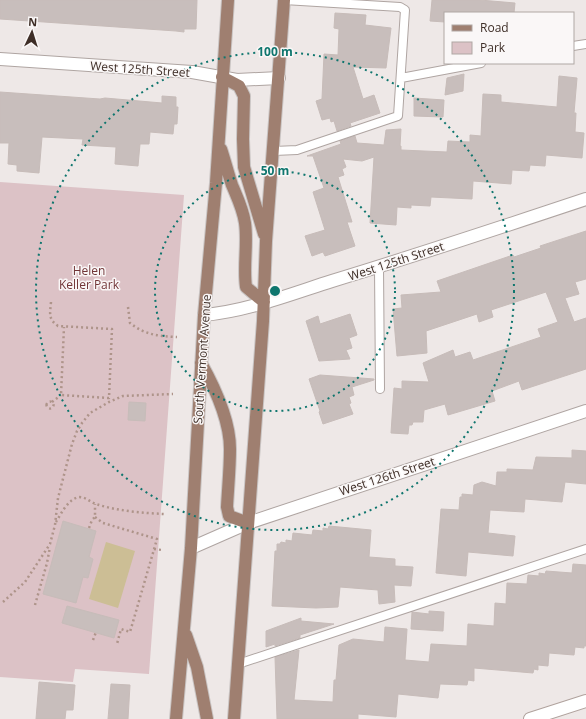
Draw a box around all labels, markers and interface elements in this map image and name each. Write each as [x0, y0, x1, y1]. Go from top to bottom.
north arrow [12, 12, 52, 52]
legend [444, 12, 574, 64]
text: N [28, 14, 38, 29]
text: Road [480, 19, 509, 36]
text: Park [480, 39, 506, 56]
text: 100 m [257, 43, 293, 60]
street label: West 125th Street [90, 57, 190, 81]
text: 50 m [261, 162, 289, 179]
street label: West 125th Street [346, 237, 446, 285]
park label: Helen Keller Park [59, 262, 120, 293]
centre of rings [268, 284, 282, 298]
street label: South Vermont Avenue [189, 294, 215, 424]
street label: West 126th Street [337, 452, 437, 500]

